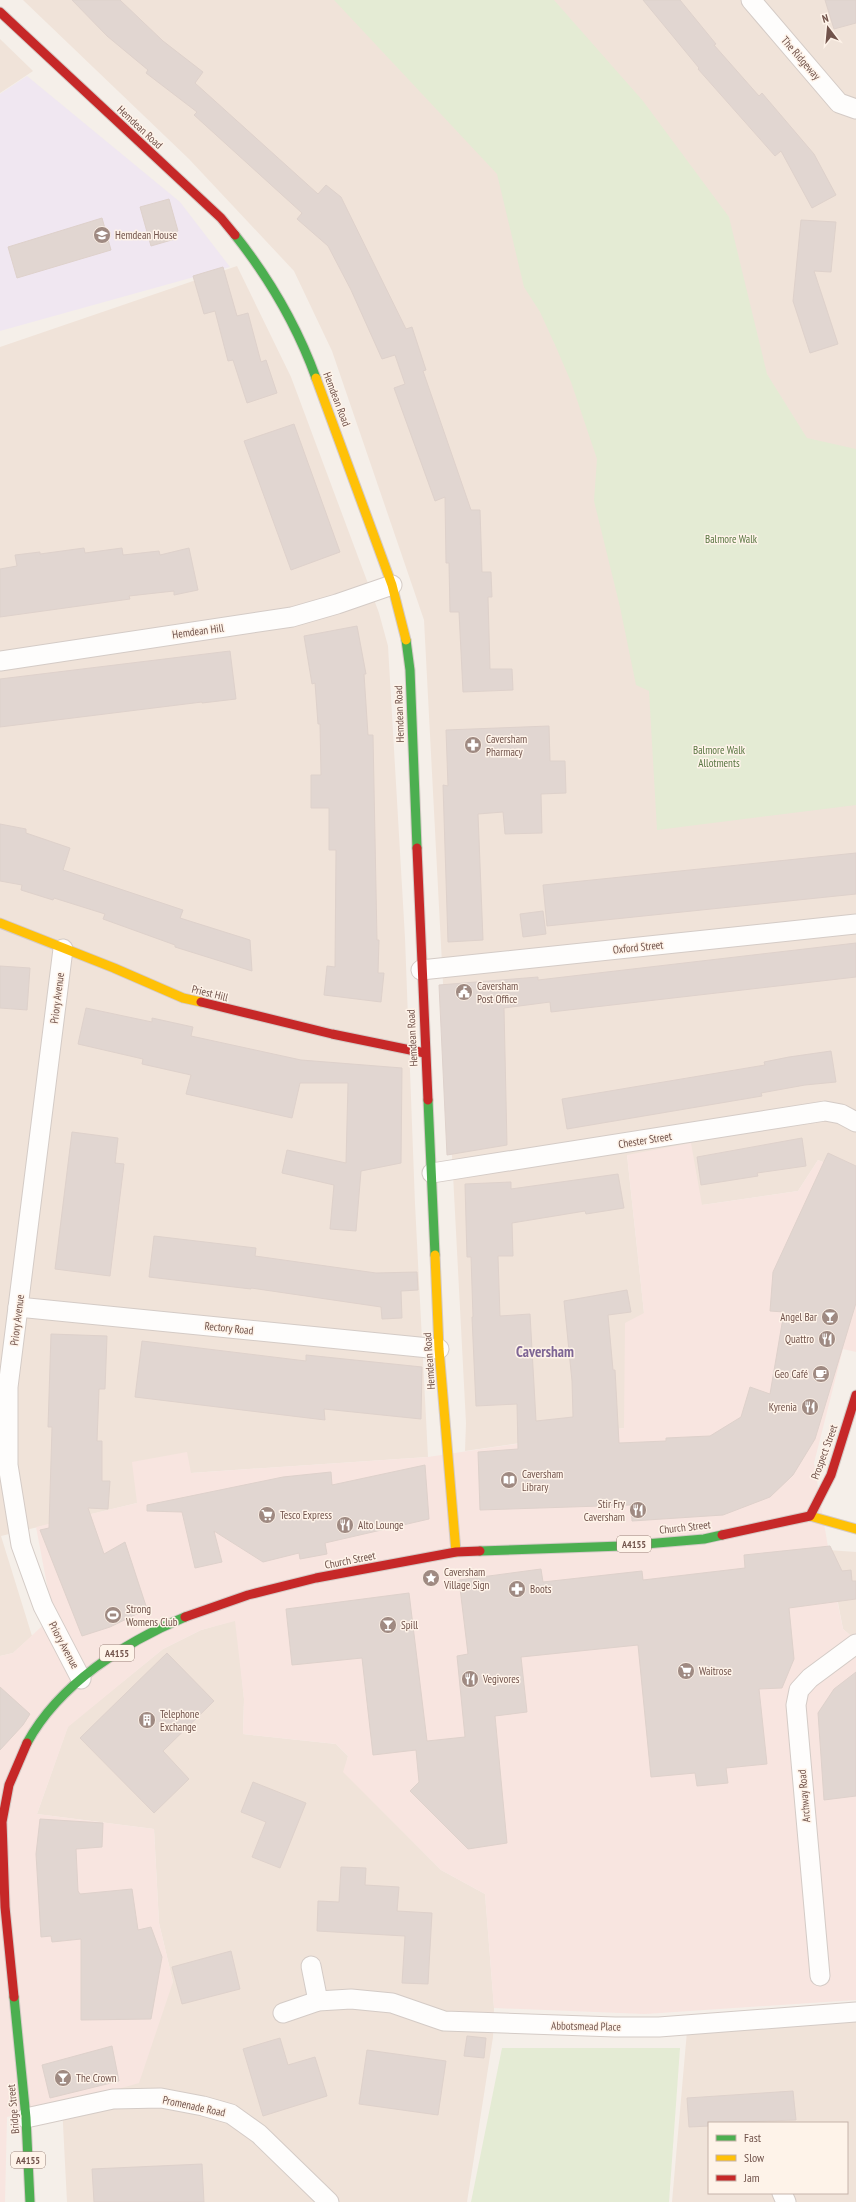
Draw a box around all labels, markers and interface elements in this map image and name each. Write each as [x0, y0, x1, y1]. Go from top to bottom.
north arrow [808, 8, 848, 48]
text: N [820, 11, 830, 26]
street label: The Ridgeway [778, 33, 824, 83]
street label: Hemdean Road [114, 102, 166, 152]
school or university icon: Hemdean House [92, 225, 112, 245]
place label: Hemdean House [115, 228, 178, 242]
street label: Hemdean Road [320, 370, 354, 428]
park label: Balmore Walk [705, 532, 758, 546]
street label: Hemdean Hill [171, 620, 225, 642]
street label: Hemdean Road [391, 685, 407, 743]
place label: Caversham Pharmacy [486, 732, 527, 759]
pharmacy icon: Caversham Pharmacy [463, 735, 483, 755]
park label: Balmore Walk Allotments [693, 743, 746, 770]
street label: Oxford Street [612, 937, 664, 957]
street label: Priory Avenue [47, 971, 67, 1024]
place label: Caversham Post Office [477, 979, 518, 1006]
street label: Priest Hill [190, 982, 230, 1004]
public building icon: Caversham Post Office [454, 982, 474, 1002]
street label: Hemdean Road [403, 1009, 420, 1067]
street label: Chester Street [617, 1129, 673, 1151]
street label: Priory Avenue [7, 1293, 27, 1346]
bar icon: Angel Bar [820, 1307, 840, 1327]
place label: Angel Bar [780, 1310, 817, 1324]
street label: Rectory Road [204, 1318, 254, 1338]
restaurant icon: Quattro [817, 1329, 837, 1349]
street label: Hemdean Road [420, 1332, 438, 1390]
place label: Quattro [785, 1332, 814, 1346]
district label: Caversham [516, 1342, 574, 1361]
cafe icon: Geo Café [811, 1364, 831, 1384]
place label: Geo Café [774, 1367, 808, 1381]
restaurant icon: Kyrenia [800, 1397, 820, 1417]
place label: Kyrenia [769, 1400, 797, 1414]
street label: Prospect Street [808, 1423, 840, 1481]
place label: Caversham Library [522, 1467, 563, 1494]
library icon: Caversham Library [499, 1470, 519, 1490]
place label: Stir Fry Caversham [584, 1497, 626, 1524]
restaurant icon: Stir Fry Caversham [628, 1500, 648, 1520]
supermarket icon: Tesco Express [257, 1505, 277, 1525]
place label: Tesco Express [280, 1508, 332, 1522]
restaurant icon: Alto Lounge [335, 1515, 355, 1535]
street label: Church Street [659, 1517, 711, 1537]
place label: Alto Lounge [358, 1518, 404, 1532]
road number: A4155 [617, 1536, 651, 1552]
street label: Church Street [323, 1548, 377, 1572]
place label: Caversham Village Sign [443, 1565, 489, 1592]
place icon: Caversham Village Sign [421, 1568, 441, 1588]
pharmacy icon: Boots [507, 1579, 527, 1599]
place label: Boots [530, 1582, 552, 1596]
place label: Strong Womens Club [126, 1602, 178, 1629]
sports icon: Strong Womens Club [103, 1605, 123, 1625]
bar icon: Spill [378, 1615, 398, 1635]
place label: Spill [401, 1618, 418, 1632]
street label: Priory Avenue [46, 1619, 82, 1671]
road number: A4155 [100, 1645, 134, 1661]
supermarket icon: Waitrose [676, 1661, 696, 1681]
place label: Waitrose [699, 1664, 732, 1678]
restaurant icon: Vegivores [460, 1669, 480, 1689]
place label: Vegivores [482, 1672, 520, 1686]
place label: Telephone Exchange [160, 1707, 200, 1734]
building icon: Telephone Exchange [137, 1710, 157, 1730]
street label: Archway Road [795, 1769, 813, 1823]
street label: Abbotsmead Place [551, 2018, 621, 2034]
bar icon: The Crown [53, 2068, 73, 2088]
place label: The Crown [76, 2071, 117, 2085]
street label: Bridge Street [4, 2084, 22, 2134]
street label: Promenade Road [161, 2093, 227, 2120]
legend [708, 2122, 848, 2194]
text: Fast [744, 2130, 762, 2145]
text: Slow [744, 2150, 765, 2165]
road number: A4155 [11, 2152, 45, 2168]
text: Jam [743, 2170, 760, 2185]

